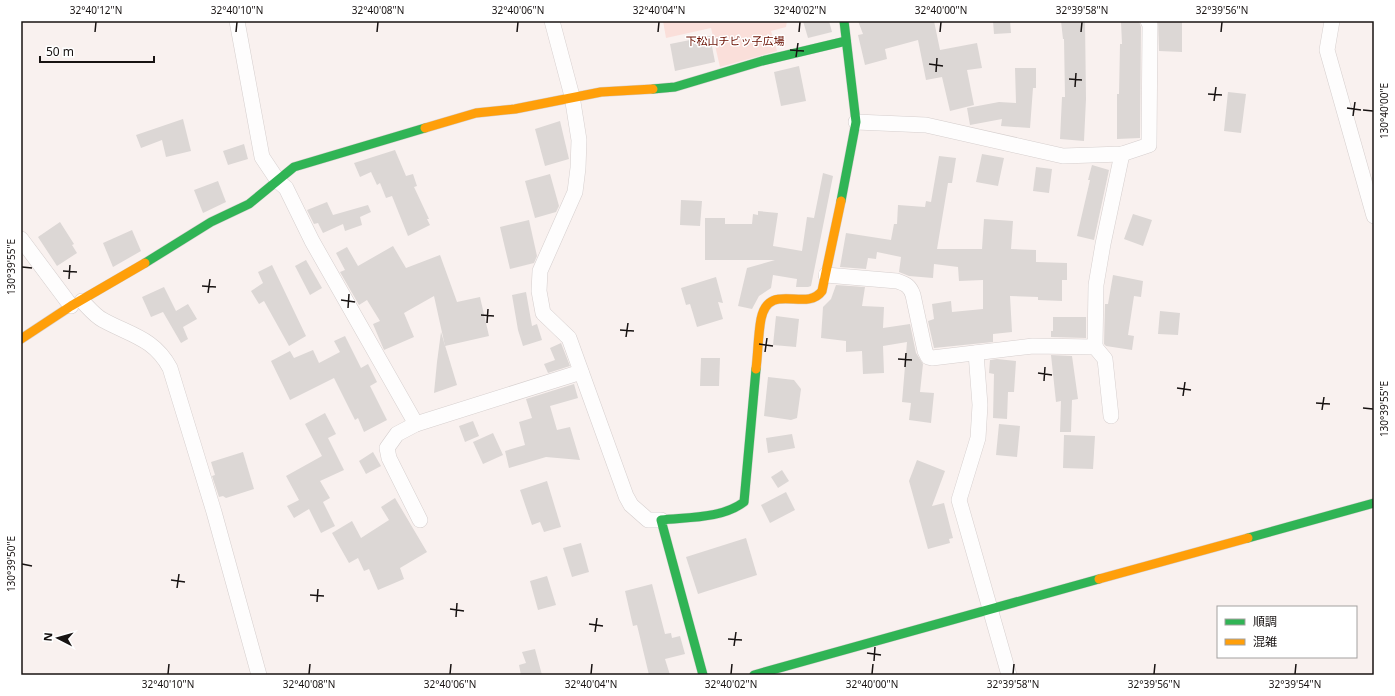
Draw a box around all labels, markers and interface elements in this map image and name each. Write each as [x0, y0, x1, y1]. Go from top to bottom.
text: 32°40'12"N [70, 3, 122, 17]
text: 32°40'10"N [211, 3, 263, 17]
text: 32°40'08"N [352, 3, 404, 17]
text: 32°40'06"N [492, 3, 544, 17]
text: 32°40'04"N [633, 3, 685, 17]
text: 32°40'02"N [774, 3, 826, 17]
text: 32°40'00"N [915, 3, 967, 17]
text: 32°39'58"N [1056, 3, 1108, 17]
text: 32°39'56"N [1196, 3, 1248, 17]
park label: 下松山チビッ子広場 [686, 33, 785, 48]
scale bar [40, 38, 154, 64]
text: 50 m [46, 43, 74, 60]
text: 130°40'00"E [1377, 83, 1391, 139]
text: 130°39'55"E [4, 239, 18, 295]
text: 130°39'55"E [1377, 381, 1391, 437]
text: 130°39'50"E [4, 536, 18, 592]
legend [1217, 606, 1357, 658]
text: 順調 [1253, 613, 1277, 630]
north arrow [38, 618, 78, 658]
text: N [40, 632, 55, 642]
text: 混雑 [1253, 633, 1277, 650]
text: 32°40'10"N [142, 677, 194, 691]
text: 32°40'08"N [283, 677, 335, 691]
text: 32°40'06"N [424, 677, 476, 691]
text: 32°40'04"N [565, 677, 617, 691]
text: 32°40'02"N [705, 677, 757, 691]
text: 32°40'00"N [846, 677, 898, 691]
text: 32°39'58"N [987, 677, 1039, 691]
text: 32°39'56"N [1128, 677, 1180, 691]
text: 32°39'54"N [1269, 677, 1321, 691]

